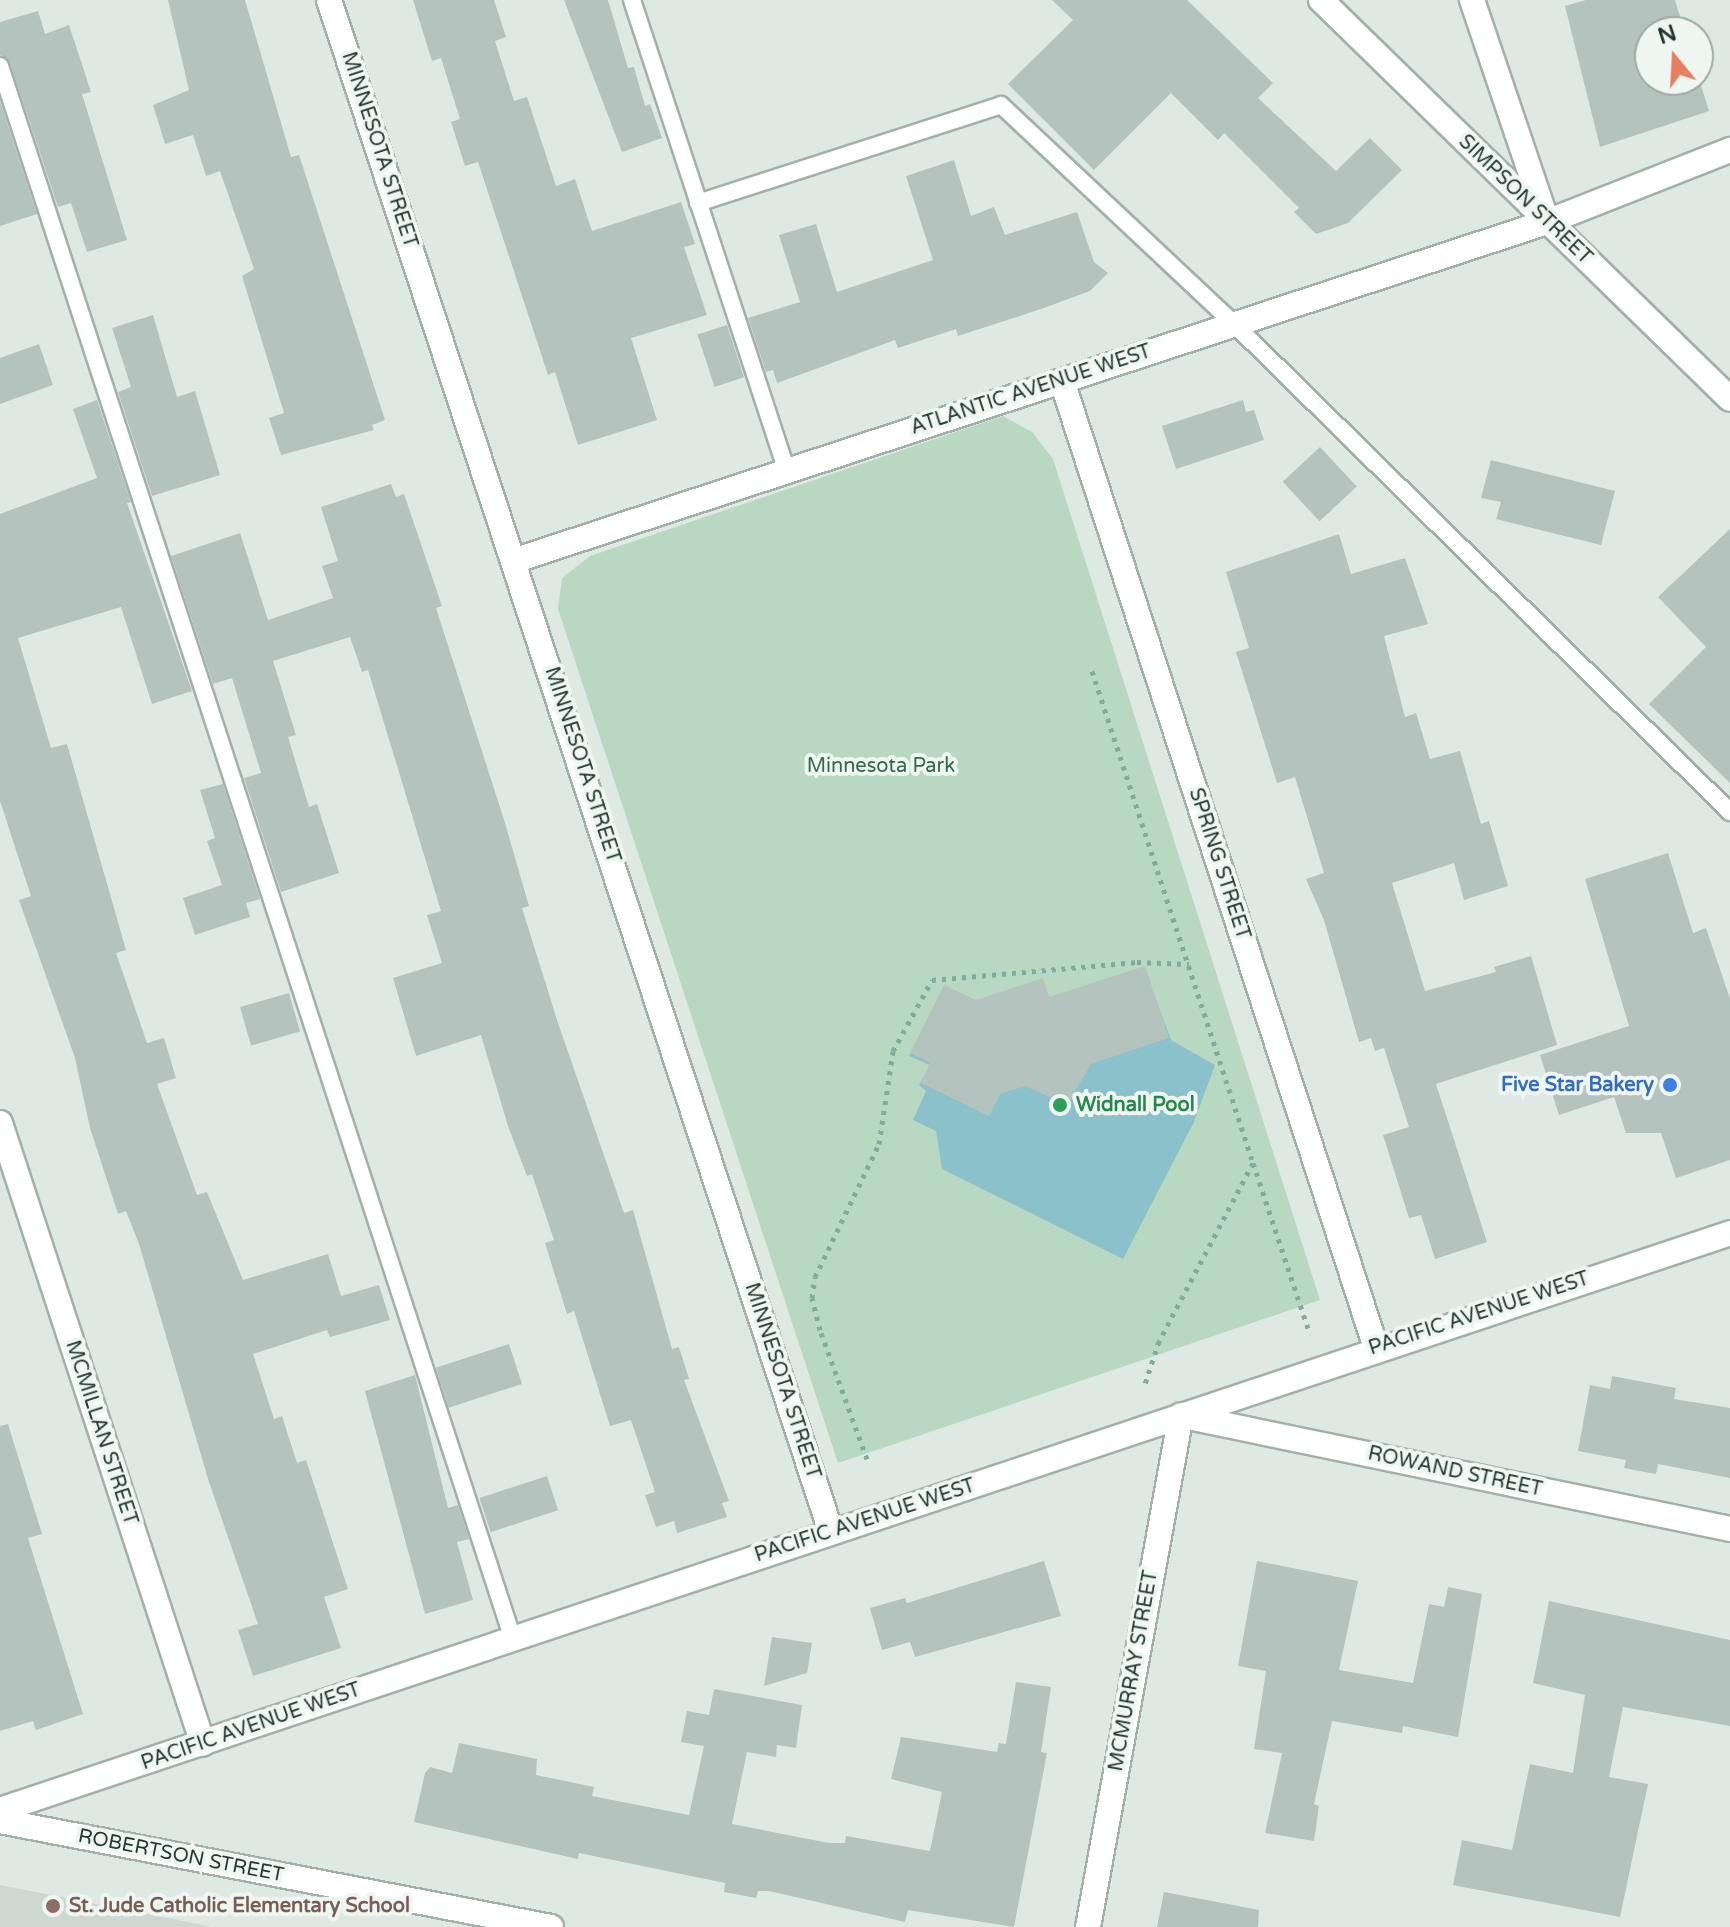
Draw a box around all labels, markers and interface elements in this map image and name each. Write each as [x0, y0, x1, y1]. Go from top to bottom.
north arrow [1634, 16, 1714, 96]
text: N [1655, 20, 1680, 50]
street label: MINNESOTA STREET [336, 49, 422, 251]
street label: SIMPSON STREET [1453, 130, 1597, 270]
street label: ATLANTIC AVENUE WEST [908, 340, 1154, 440]
street label: MINNESOTA STREET [539, 664, 625, 866]
park label: Minnesota Park [807, 754, 955, 778]
street label: SPRING STREET [1183, 785, 1255, 943]
place label: Five Star Bakery [1501, 1073, 1654, 1097]
marker: Five Star Bakery [1661, 1076, 1679, 1094]
place label: Widnall Pool [1076, 1093, 1195, 1117]
marker: Widnall Pool [1051, 1096, 1069, 1114]
street label: PACIFIC AVENUE WEST [1366, 1267, 1592, 1361]
street label: MINNESOTA STREET [739, 1280, 825, 1482]
street label: MCMILLAN STREET [60, 1338, 142, 1528]
street label: ROWAND STREET [1366, 1442, 1544, 1502]
street label: PACIFIC AVENUE WEST [752, 1474, 978, 1568]
street label: MCMURRAY STREET [1105, 1569, 1163, 1773]
street label: PACIFIC AVENUE WEST [138, 1678, 364, 1776]
street label: ROBERTSON STREET [76, 1824, 286, 1888]
place label: St. Jude Catholic Elementary School [69, 1894, 410, 1918]
marker: St. Jude Catholic Elementary School [44, 1897, 62, 1915]

